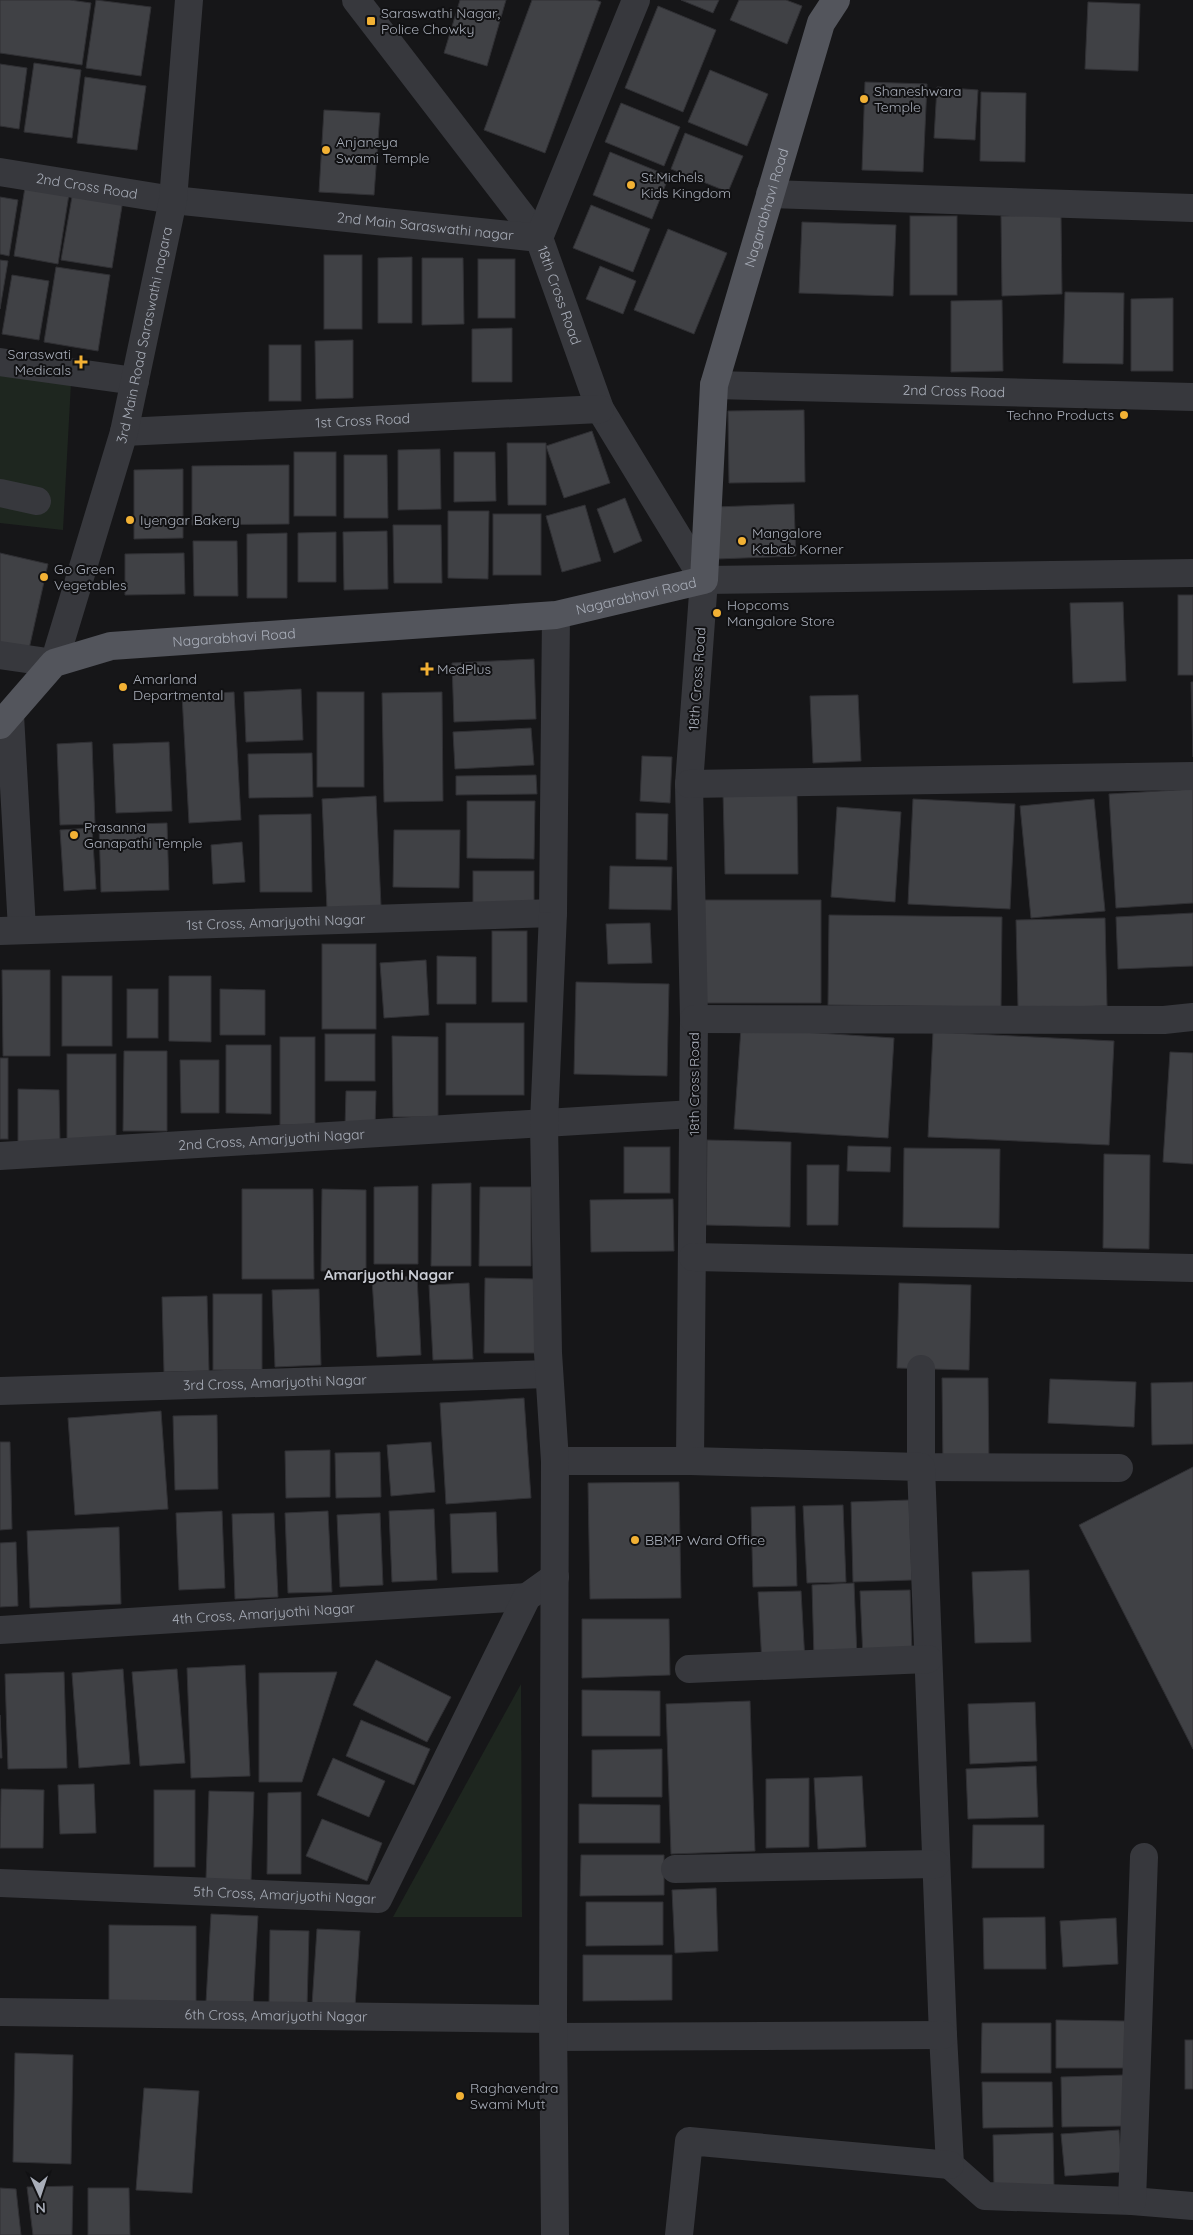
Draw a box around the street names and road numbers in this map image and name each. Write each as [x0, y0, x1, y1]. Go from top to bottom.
street label: Nagarabhavi Road [740, 146, 793, 269]
street label: 2nd Cross Road [35, 169, 139, 203]
street label: 2nd Main Saraswathi nagar [336, 208, 515, 244]
street label: 3rd Main Road Saraswathi nagara [112, 225, 176, 446]
street label: 18th Cross Road [534, 243, 585, 347]
street label: 2nd Cross Road [902, 381, 1005, 401]
street label: 1st Cross Road [315, 409, 410, 432]
street label: Nagarabhavi Road [574, 573, 698, 619]
street label: Nagarabhavi Road [172, 624, 296, 651]
street label: 18th Cross Road [684, 627, 710, 731]
street label: 1st Cross, Amarjyothi Nagar [186, 910, 366, 934]
street label: 18th Cross Road [685, 1032, 703, 1136]
street label: 2nd Cross, Amarjyothi Nagar [178, 1125, 366, 1154]
street label: 3rd Cross, Amarjyothi Nagar [183, 1371, 368, 1394]
street label: 4th Cross, Amarjyothi Nagar [172, 1599, 356, 1628]
street label: 5th Cross, Amarjyothi Nagar [193, 1882, 377, 1908]
street label: 6th Cross, Amarjyothi Nagar [184, 2005, 368, 2026]

